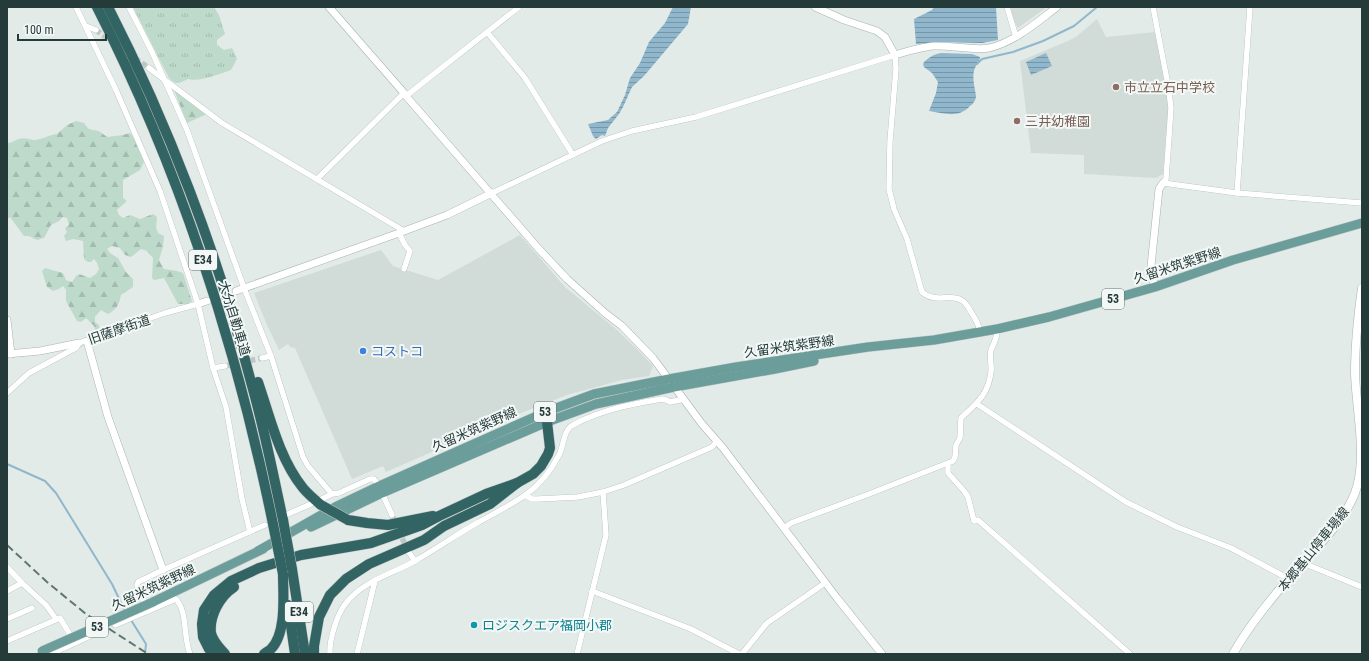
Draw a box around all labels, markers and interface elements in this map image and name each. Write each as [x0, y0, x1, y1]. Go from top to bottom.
scale bar [18, 16, 106, 42]
text: 100 m [24, 23, 54, 37]
place label: 市立立石中学校 [1124, 80, 1215, 95]
marker: 市立立石中学校 [1111, 82, 1121, 92]
place label: 三井幼稚園 [1025, 114, 1090, 129]
marker: 三井幼稚園 [1012, 116, 1022, 126]
street label: 久留米筑紫野線 [1132, 244, 1223, 287]
road number: E34 [189, 250, 217, 270]
street label: 大分自動車道 [216, 279, 253, 358]
road number: 53 [1102, 289, 1124, 309]
street label: 旧薩摩街道 [86, 312, 152, 347]
street label: 久留米筑紫野線 [743, 333, 835, 360]
place label: コストコ [371, 344, 423, 359]
marker: コストコ [358, 346, 368, 356]
road number: 53 [534, 402, 556, 422]
street label: 久留米筑紫野線 [430, 404, 519, 455]
street label: 本郷基山停車場線 [1275, 504, 1352, 594]
street label: 久留米筑紫野線 [109, 561, 198, 613]
road number: E34 [285, 602, 313, 622]
road number: 53 [86, 617, 108, 637]
place label: ロジスクエア福岡小郡 [482, 618, 612, 633]
marker: ロジスクエア福岡小郡 [469, 620, 479, 630]

